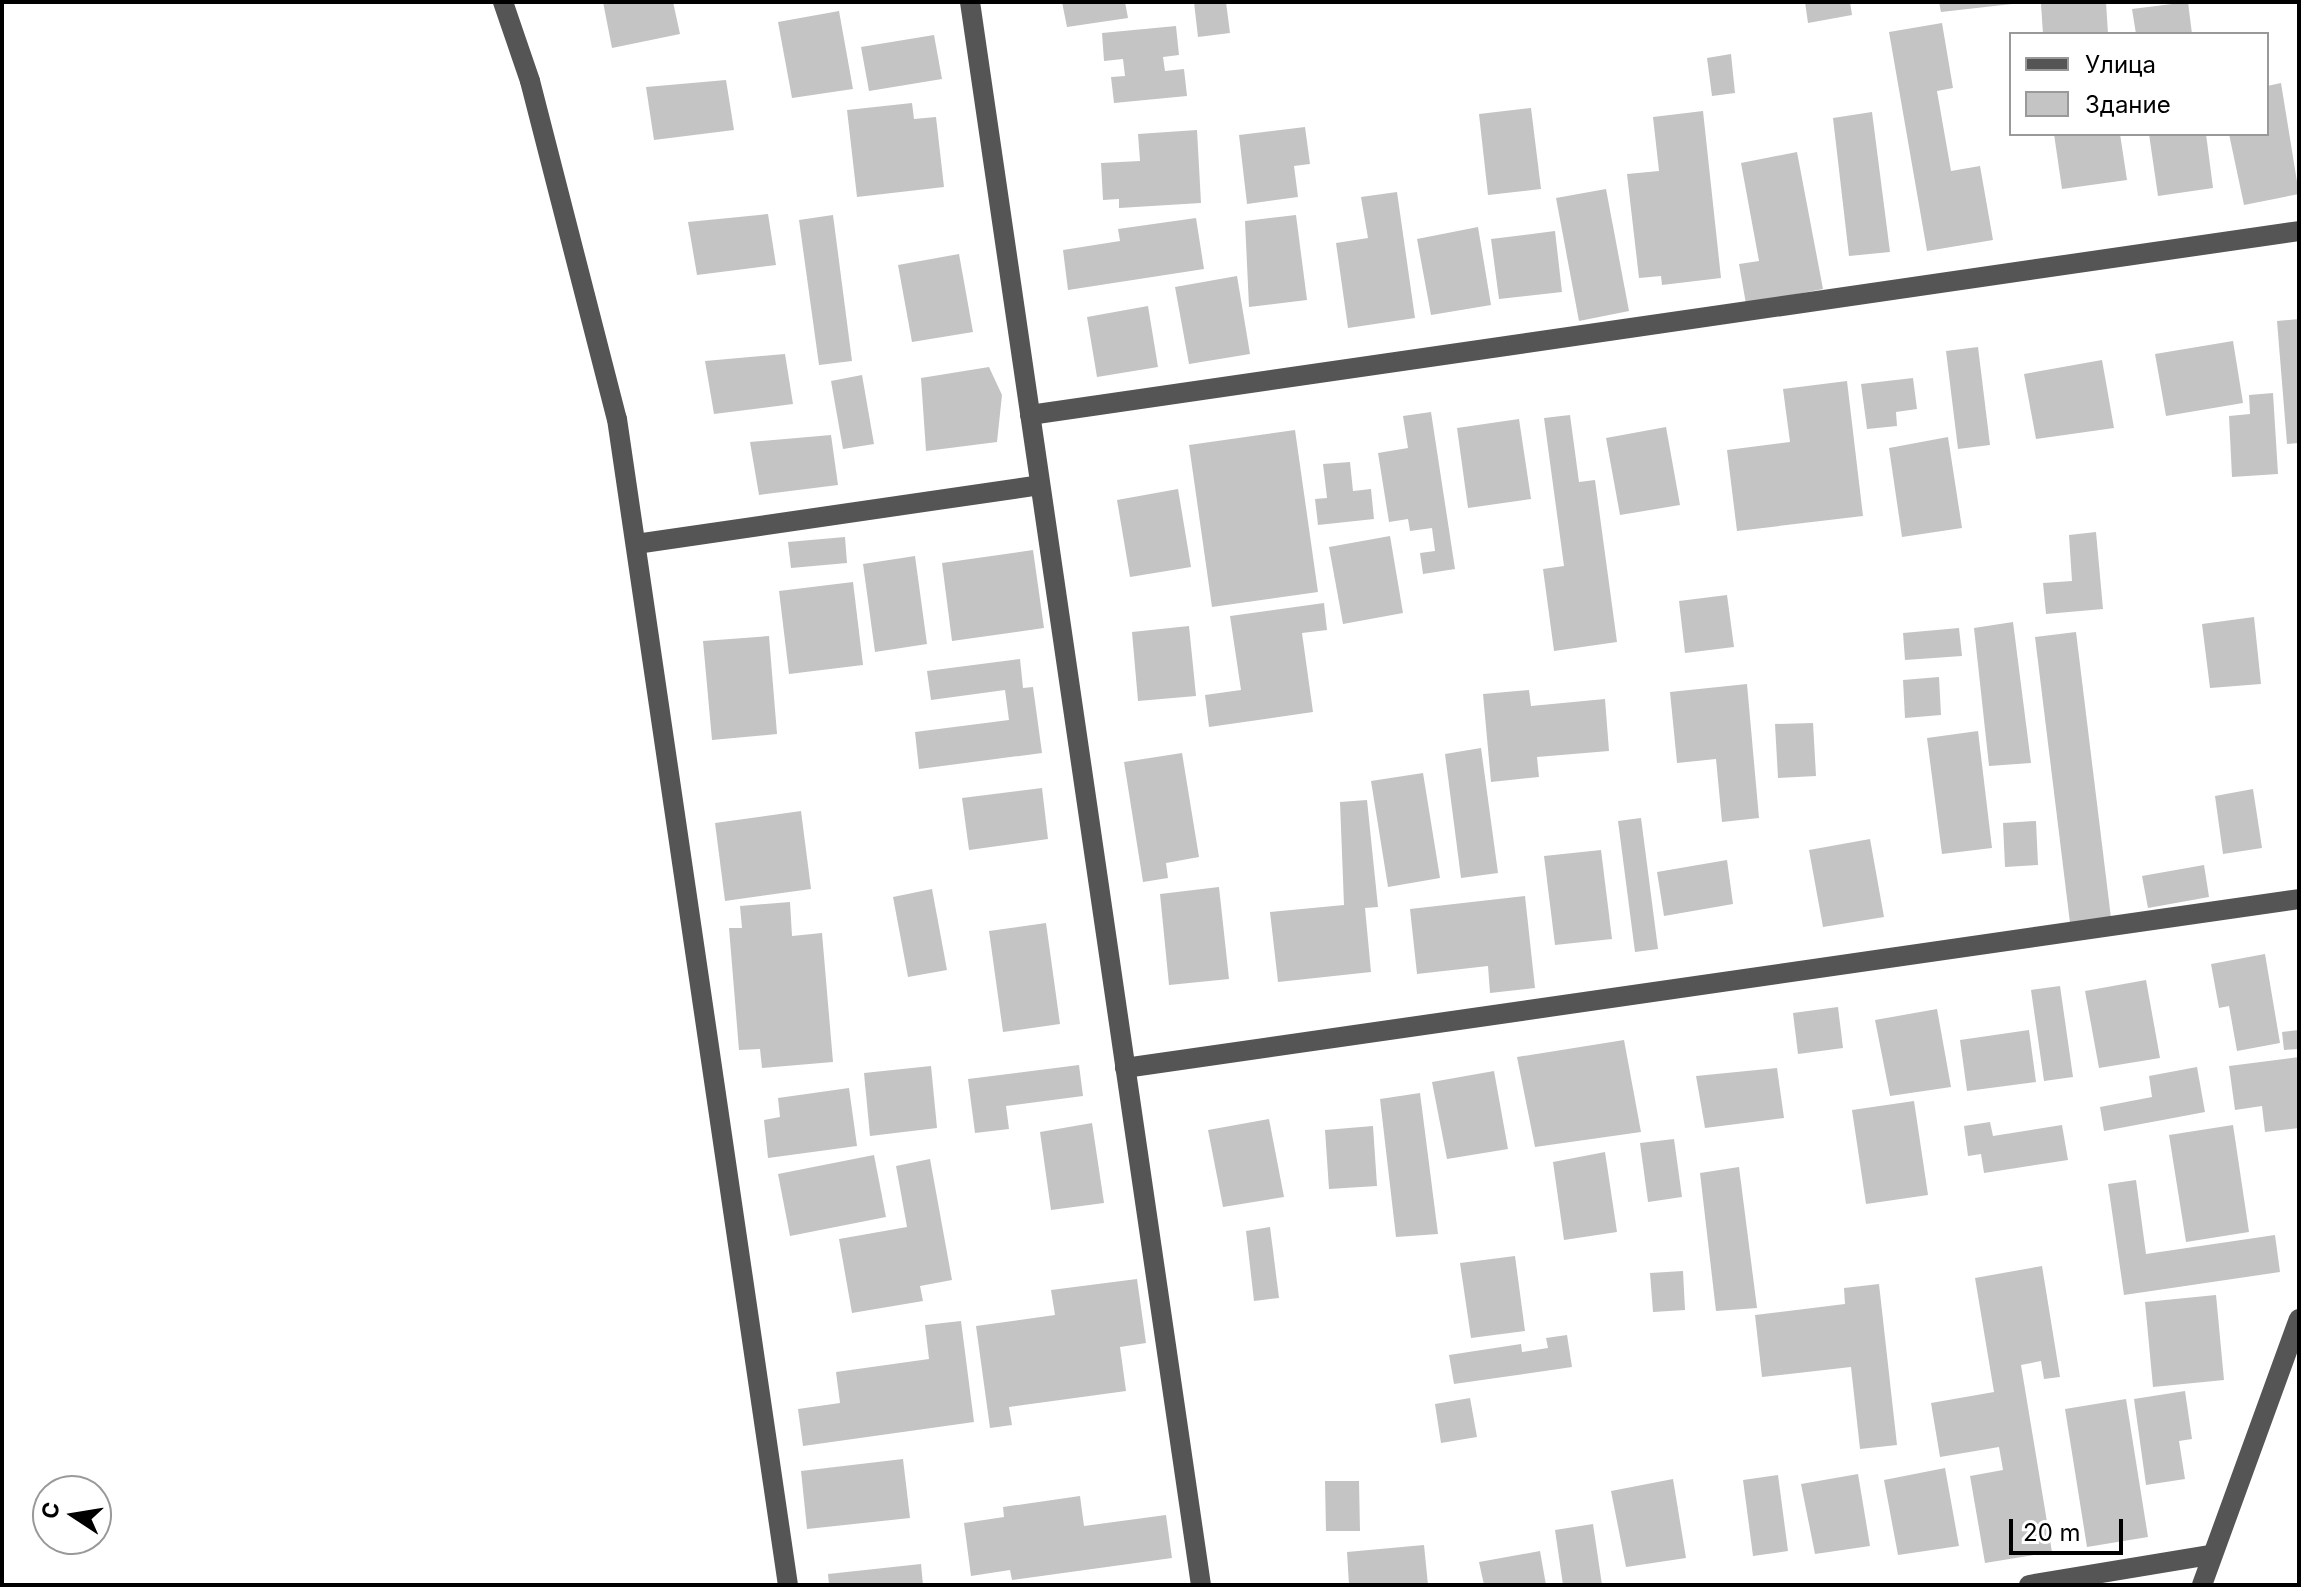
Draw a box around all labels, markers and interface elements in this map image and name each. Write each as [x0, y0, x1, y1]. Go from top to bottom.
legend [2009, 32, 2269, 136]
text: Улица [2085, 50, 2156, 79]
text: Здание [2085, 90, 2171, 119]
north arrow [32, 1475, 112, 1555]
text: С [36, 1500, 65, 1521]
scale bar [2013, 1503, 2127, 1553]
text: 20 m [2023, 1518, 2081, 1547]

